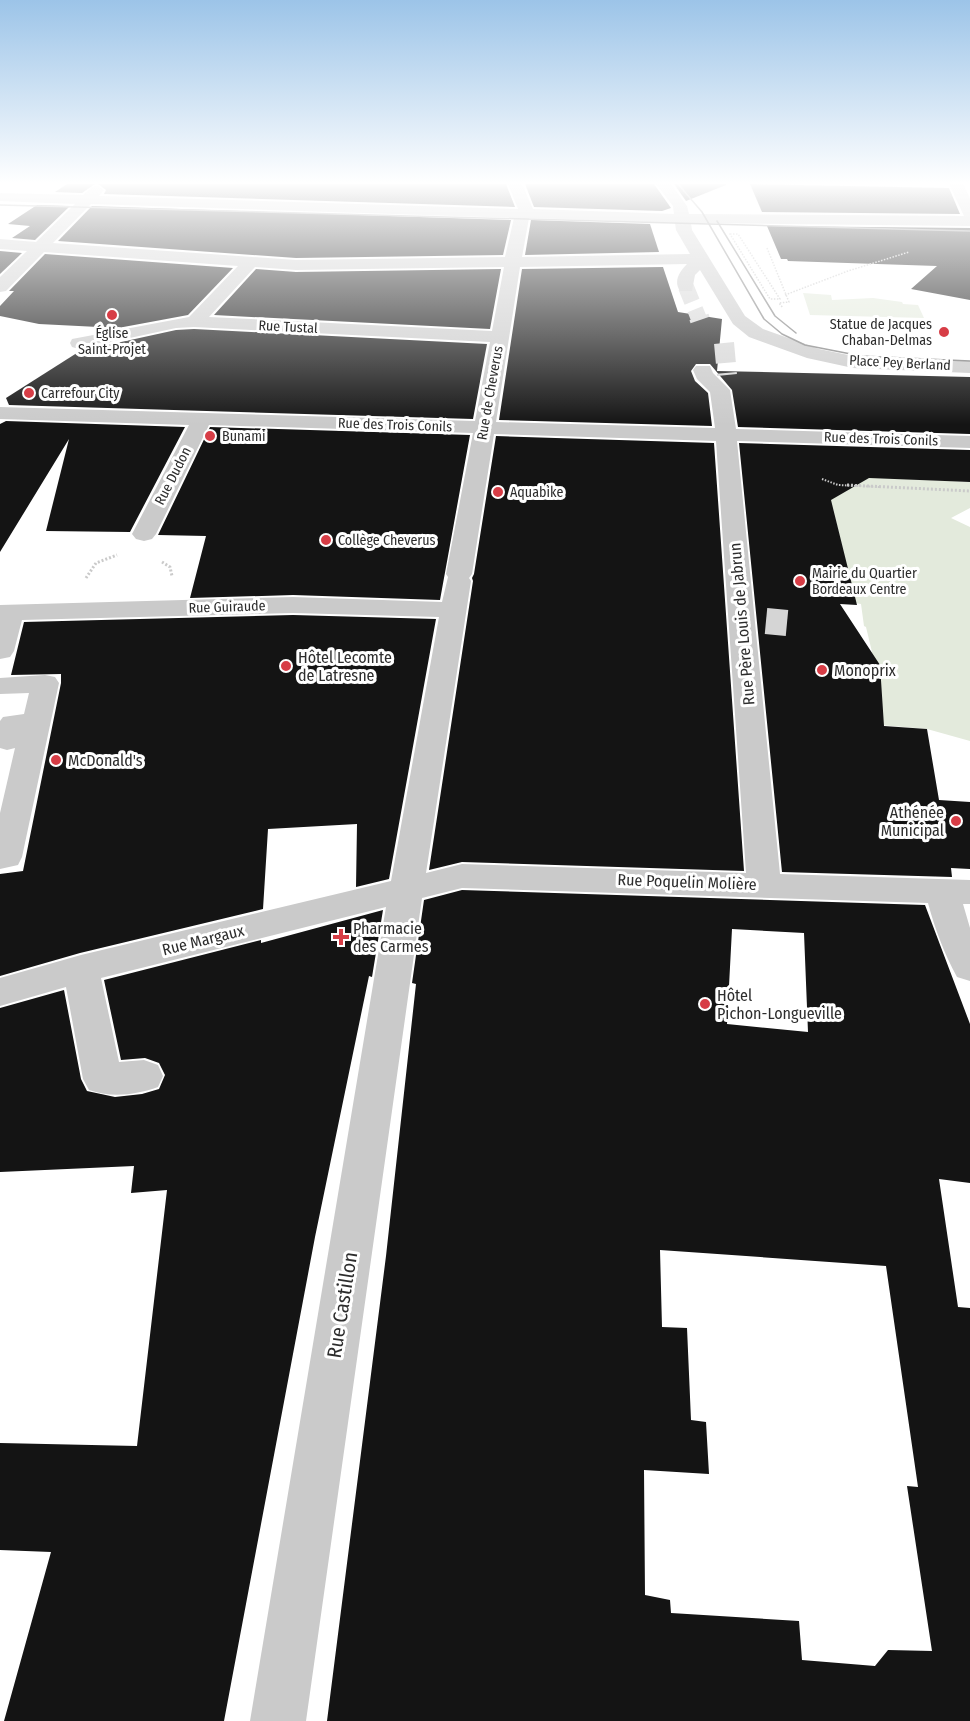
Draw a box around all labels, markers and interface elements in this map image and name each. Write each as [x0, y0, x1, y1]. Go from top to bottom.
marker: Église Saint-Projet [105, 308, 119, 322]
place label: Statue de Jacques Chaban-Delmas [830, 316, 932, 349]
street label: Rue Tustal [258, 317, 318, 337]
place label: Église Saint-Projet [78, 324, 146, 358]
marker: Statue de Jacques Chaban-Delmas [937, 325, 951, 339]
street label: Rue de Cheverus [473, 345, 507, 441]
street label: Place Pey Berland [849, 352, 951, 374]
place label: Carrefour City [41, 385, 120, 402]
marker: Carrefour City [22, 386, 36, 400]
street label: Rue des Trois Conils [338, 415, 452, 435]
place label: Bunami [222, 428, 266, 445]
marker: Bunami [203, 429, 217, 443]
street label: Rue des Trois Conils [824, 429, 938, 449]
street label: Rue Dudon [151, 444, 195, 508]
place label: Aquabike [510, 484, 563, 501]
marker: Aquabike [491, 485, 505, 499]
place label: Collège Cheverus [338, 532, 436, 549]
marker: Collège Cheverus [319, 533, 333, 547]
street label: Rue Père Louis de Jabrun [725, 542, 759, 706]
place label: Mairie du Quartier Bordeaux Centre [812, 565, 917, 598]
marker: Mairie du Quartier Bordeaux Centre [793, 574, 807, 588]
street label: Rue Guiraude [188, 597, 266, 617]
place label: Hôtel Lecomte de Latresne [298, 648, 392, 685]
marker: Hôtel Lecomte de Latresne [279, 659, 293, 673]
place label: Monoprix [834, 661, 896, 680]
marker: Monoprix [815, 663, 829, 677]
place label: McDonald's [68, 751, 143, 770]
marker: McDonald's [49, 753, 63, 767]
place label: Athénée Municipal [881, 803, 944, 840]
marker: Athénée Municipal [949, 814, 963, 828]
street label: Rue Poquelin Molière [617, 870, 757, 894]
place label: Pharmacie des Carmes [353, 919, 429, 956]
street label: Rue Margaux [160, 921, 246, 959]
marker: Pharmacie des Carmes [334, 930, 348, 944]
place label: Hôtel Pichon-Longueville [717, 986, 842, 1023]
marker: Hôtel Pichon-Longueville [698, 997, 712, 1011]
street label: Rue Castillon [322, 1250, 362, 1360]

